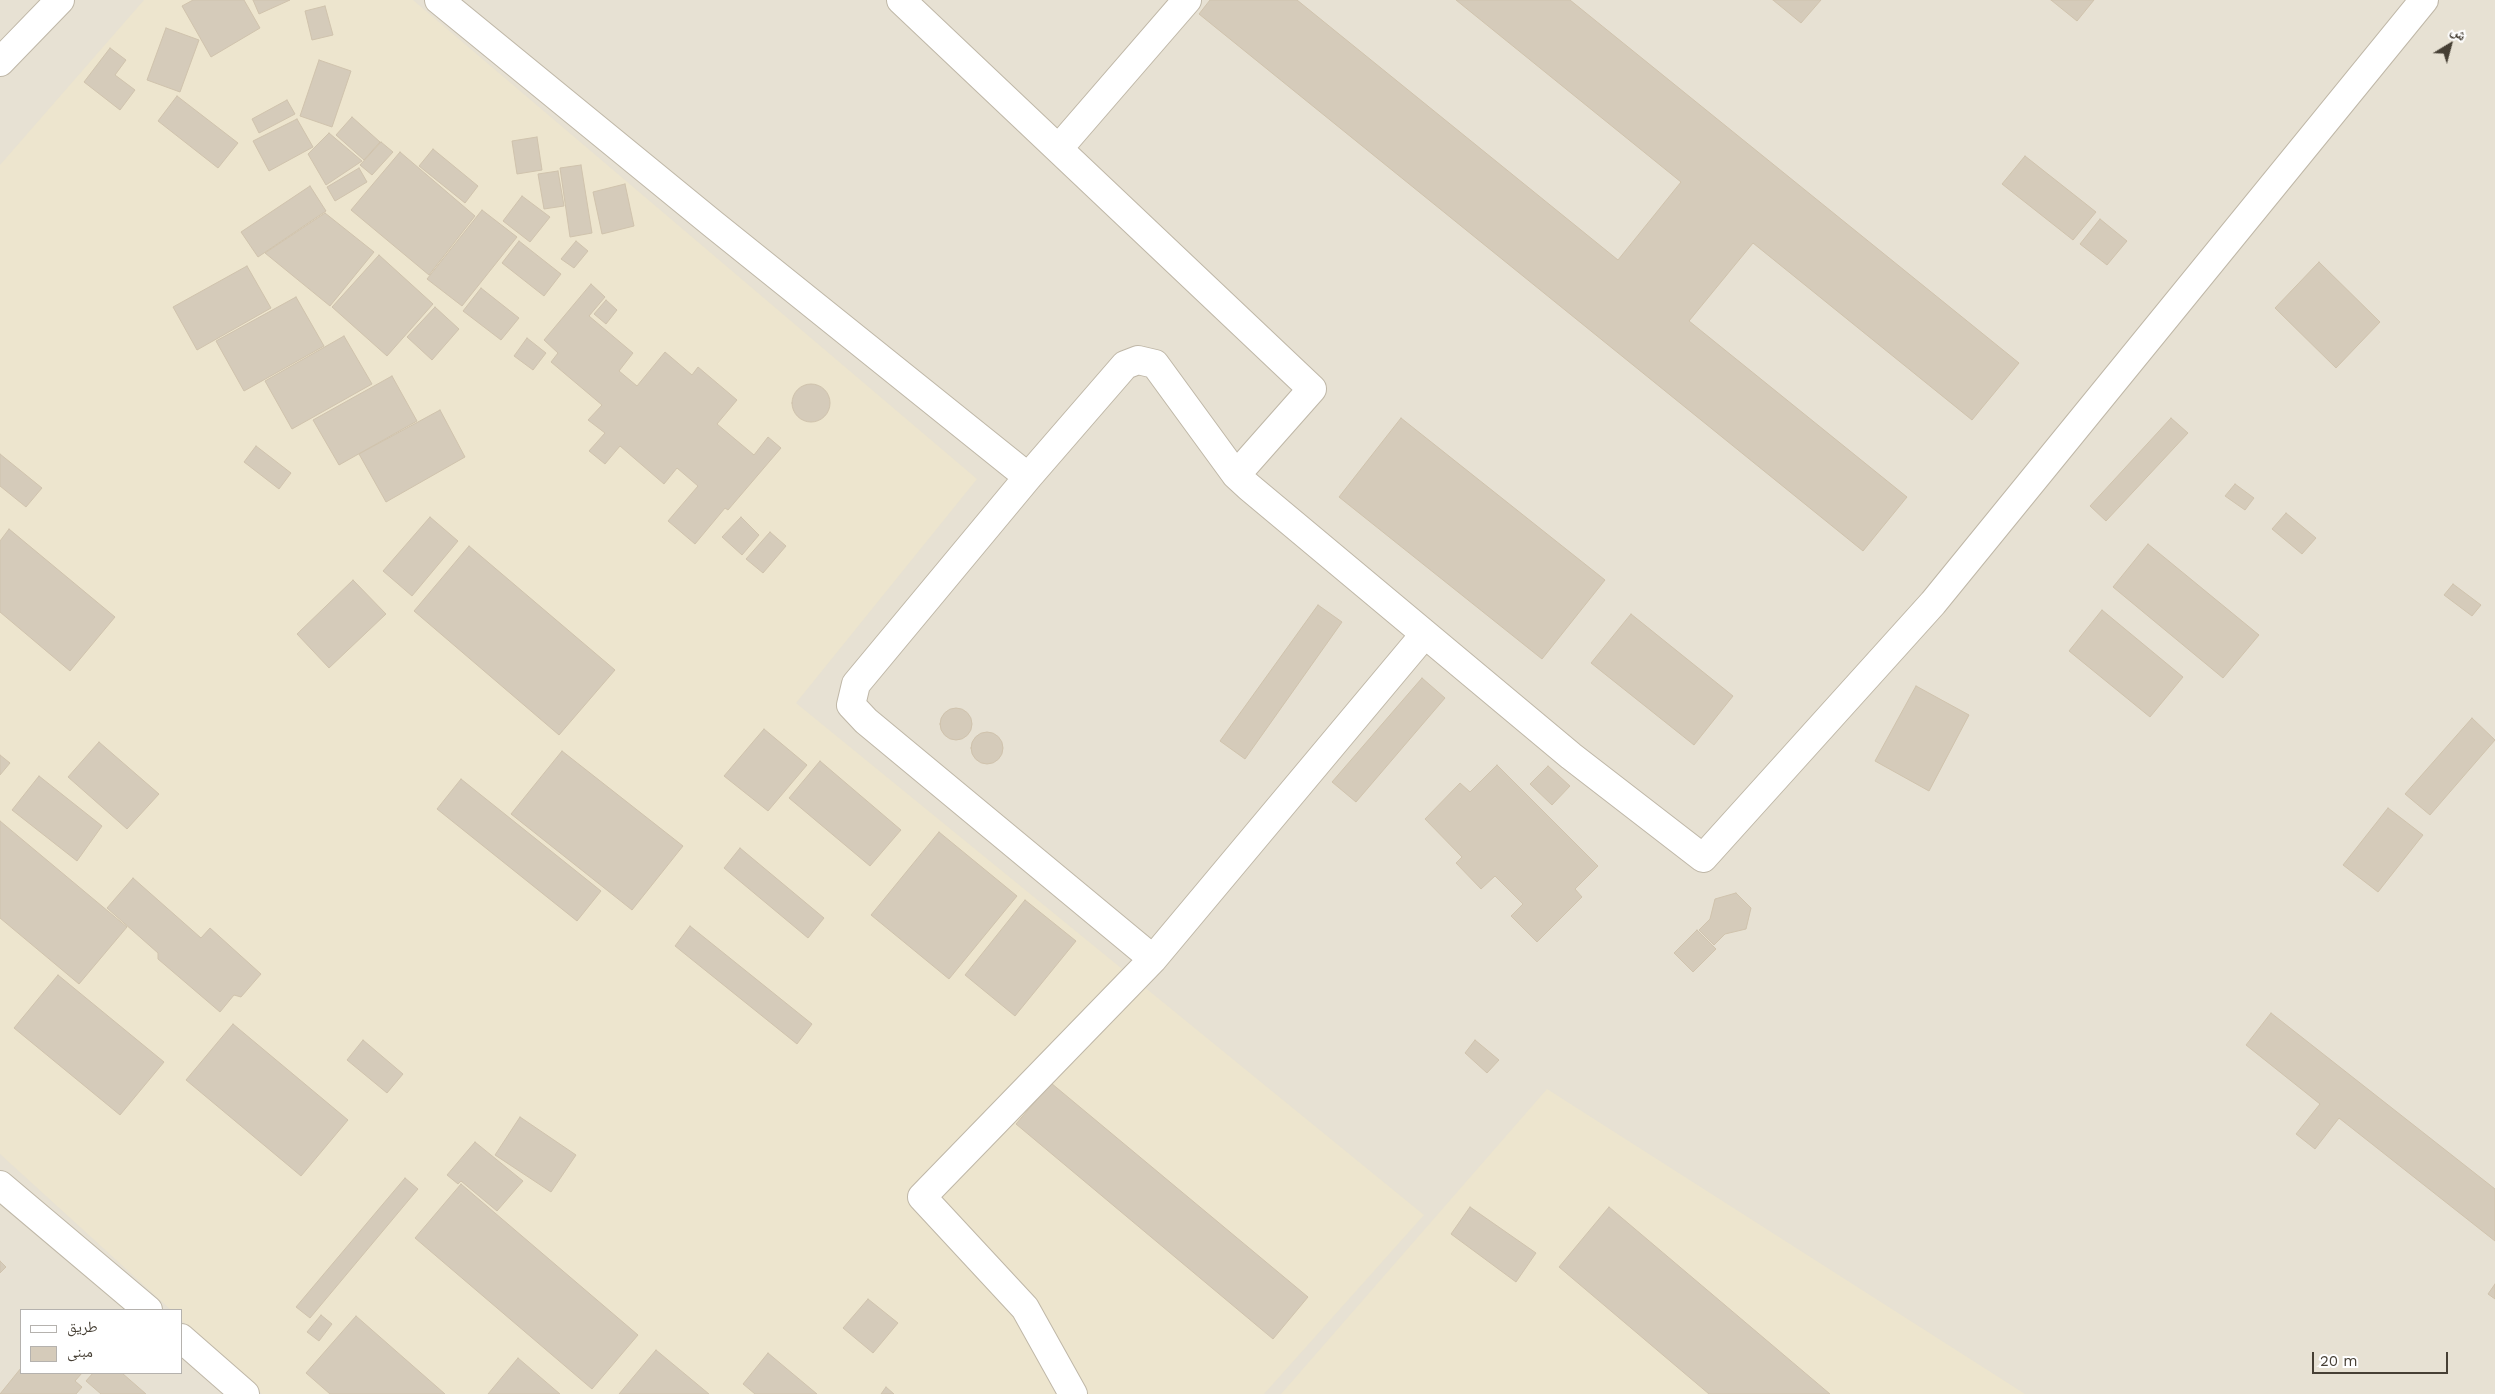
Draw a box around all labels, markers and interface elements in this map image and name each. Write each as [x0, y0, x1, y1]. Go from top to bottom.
north arrow [2425, 20, 2475, 70]
text: ش [2448, 22, 2470, 44]
legend [20, 1309, 182, 1374]
text: طريق [67, 1318, 98, 1336]
scale bar [2315, 1342, 2451, 1374]
text: مبنى [67, 1343, 93, 1361]
text: 20 m [2320, 1352, 2358, 1370]

